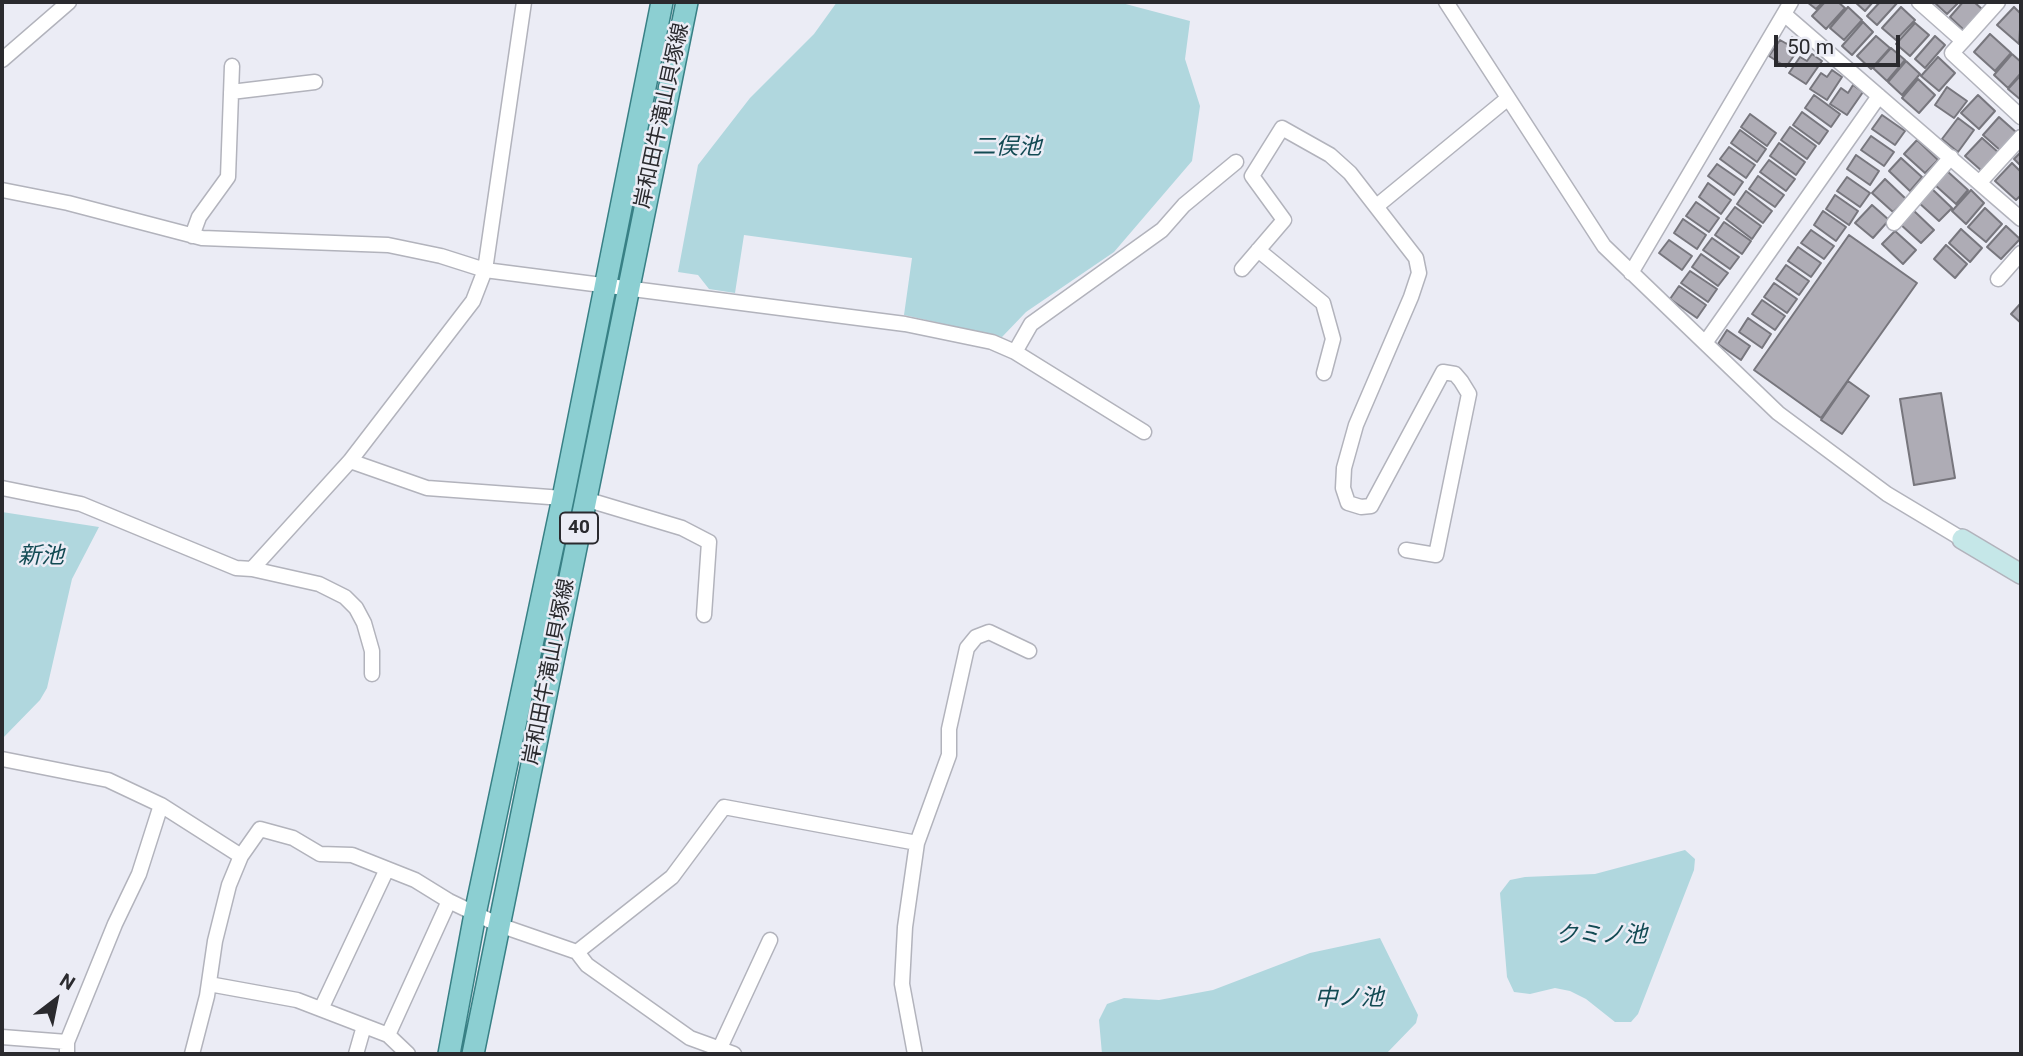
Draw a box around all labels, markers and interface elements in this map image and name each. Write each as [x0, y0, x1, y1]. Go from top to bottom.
street label: 岸和田牛滝山貝塚線 [631, 21, 695, 211]
scale bar [1778, 21, 1904, 65]
text: 50 m [1787, 35, 1834, 59]
water label: 二俣池 [973, 134, 1041, 162]
road number: 40 [560, 512, 598, 544]
water label: 新池 [18, 543, 64, 571]
street label: 岸和田牛滝山貝塚線 [520, 577, 580, 767]
water label: クミノ池 [1555, 922, 1647, 950]
north arrow [21, 965, 91, 1035]
text: N [56, 968, 79, 995]
water label: 中ノ池 [1315, 985, 1383, 1013]

